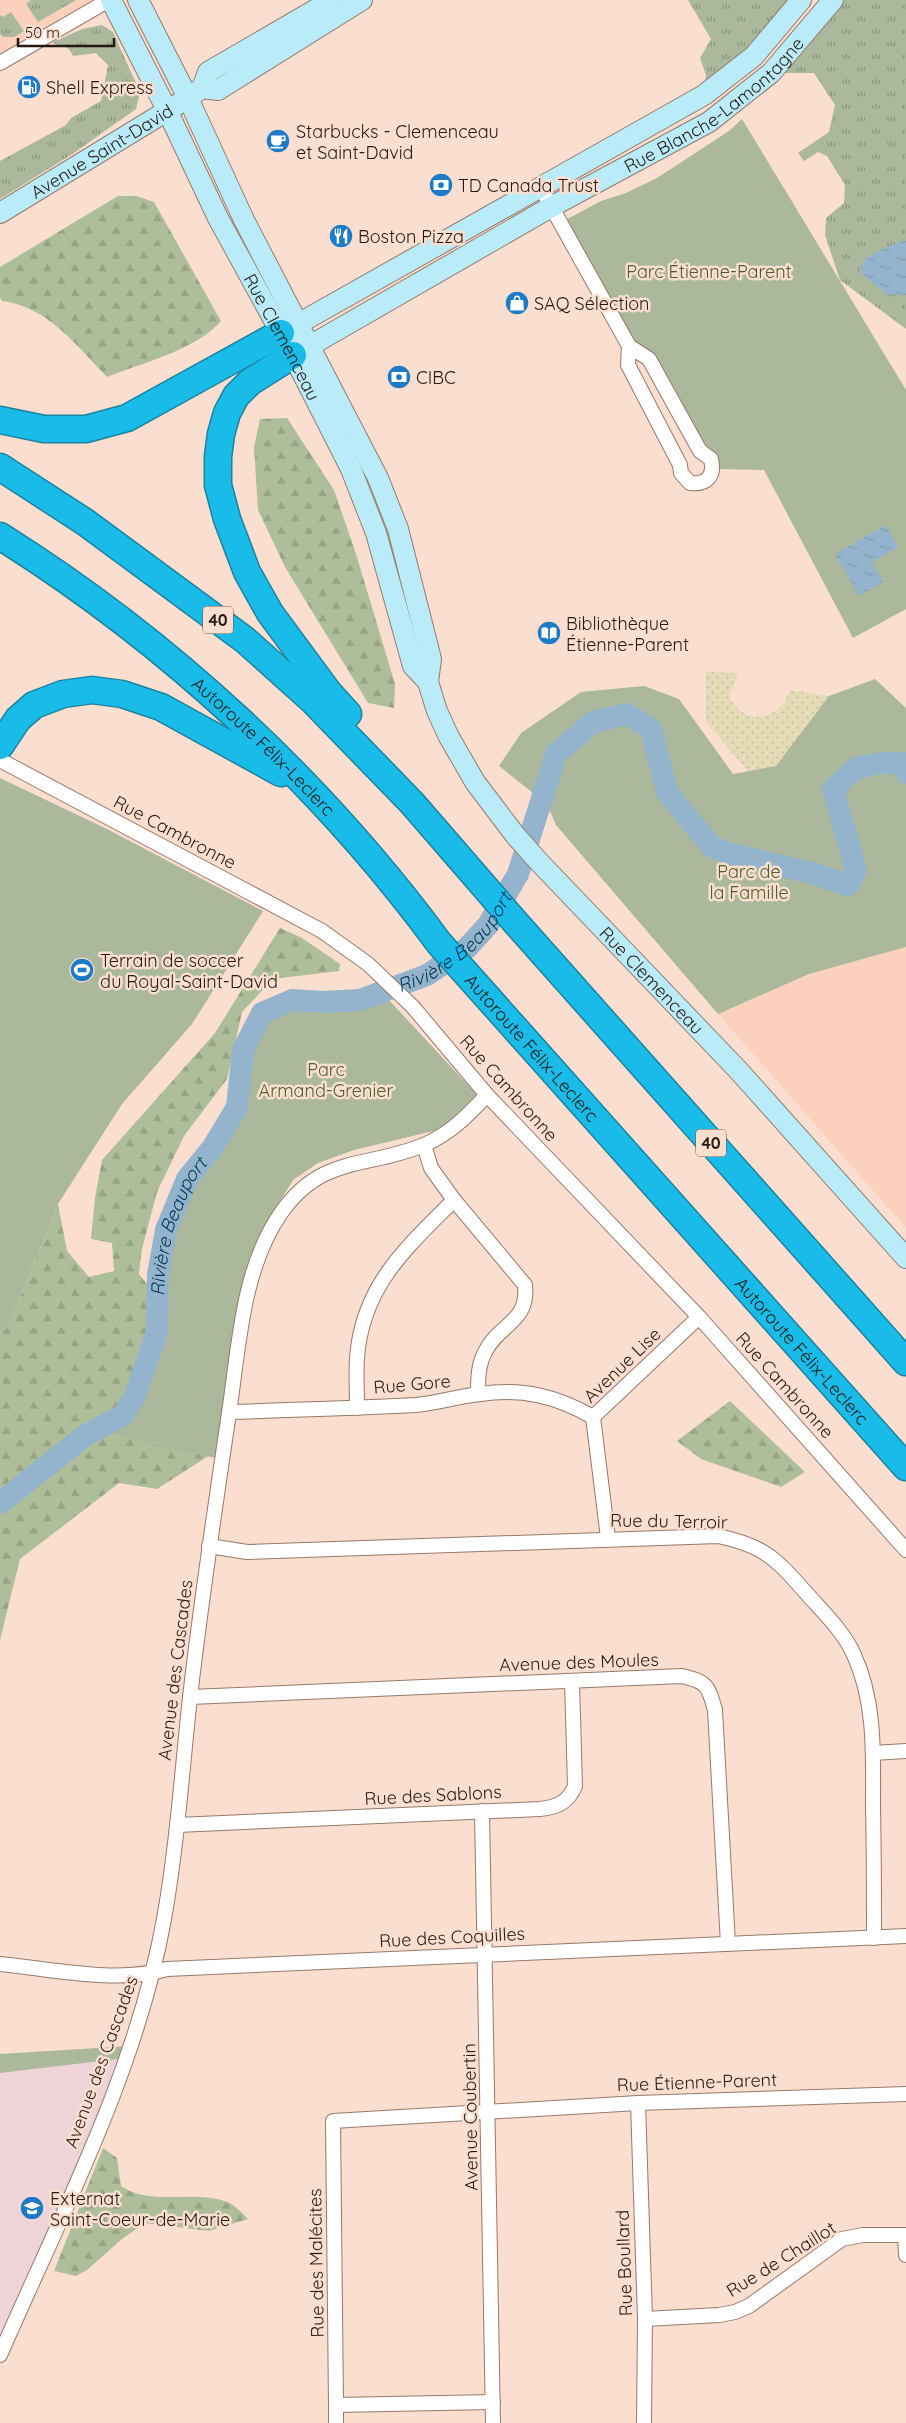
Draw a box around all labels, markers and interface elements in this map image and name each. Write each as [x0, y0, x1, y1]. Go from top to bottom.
scale bar [18, 15, 114, 47]
text: 50 m [25, 23, 60, 42]
street label: Rue Blanche-Lamontagne [620, 32, 808, 177]
fuel station icon: Shell Express [16, 74, 42, 100]
place label: Shell Express [46, 76, 153, 99]
street label: Avenue Saint-David [26, 99, 177, 203]
place label: Starbucks - Clemenceau et Saint-David [296, 120, 499, 164]
cafe icon: Starbucks - Clemenceau et Saint-David [265, 128, 291, 154]
bank icon: TD Canada Trust [428, 172, 454, 198]
place label: TD Canada Trust [458, 174, 599, 197]
restaurant icon: Boston Pizza [328, 223, 354, 249]
place label: Boston Pizza [358, 225, 464, 248]
park label: Parc Étienne-Parent [626, 260, 792, 283]
street label: Rue Clemenceau [239, 269, 326, 404]
shop icon: SAQ Sélection [504, 290, 530, 316]
place label: SAQ Sélection [534, 292, 650, 315]
bank icon: CIBC [386, 364, 412, 390]
place label: CIBC [416, 366, 456, 389]
road number: 40 [203, 606, 233, 634]
place label: Bibliothèque Étienne-Parent [566, 612, 689, 656]
library icon: Bibliothèque Étienne-Parent [536, 620, 562, 646]
street label: Autoroute Félix-Leclerc [188, 672, 340, 821]
street label: Rue Cambronne [110, 790, 240, 874]
park label: Parc de la Famille [709, 860, 789, 904]
water label: Rivière Beauport [394, 886, 518, 997]
street label: Rue Clemenceau [595, 921, 709, 1039]
place label: Terrain de soccer du Royal-Saint-David [100, 949, 278, 993]
sports icon: Terrain de soccer du Royal-Saint-David [69, 957, 95, 983]
street label: Autoroute Félix-Leclerc [460, 969, 604, 1126]
street label: Rue Cambronne [455, 1030, 563, 1146]
park label: Parc Armand-Grenier [259, 1058, 393, 1102]
road number: 40 [696, 1130, 726, 1156]
water label: Rivière Beauport [145, 1150, 213, 1296]
street label: Autoroute Félix-Leclerc [730, 1272, 874, 1429]
street label: Avenue Lise [579, 1323, 665, 1407]
street label: Rue Cambronne [731, 1327, 839, 1443]
street label: Rue Gore [372, 1369, 452, 1399]
street label: Rue du Terroir [610, 1508, 728, 1534]
street label: Avenue des Cascades [153, 1578, 197, 1762]
street label: Avenue des Moules [499, 1648, 659, 1676]
street label: Rue des Sablons [364, 1780, 502, 1810]
street label: Rue des Coquilles [379, 1922, 525, 1952]
street label: Avenue des Cascades [59, 1973, 143, 2151]
street label: Avenue Coubertin [457, 2043, 483, 2191]
street label: Rue Étienne-Parent [616, 2068, 778, 2096]
place label: Externat Saint-Coeur-de-Marie [50, 2187, 230, 2231]
street label: Rue des Malécites [303, 2188, 329, 2338]
school or university icon: Externat Saint-Coeur-de-Marie [19, 2195, 45, 2221]
street label: Rue Boullard [611, 2209, 637, 2317]
street label: Rue de Chaillot [722, 2216, 840, 2302]

